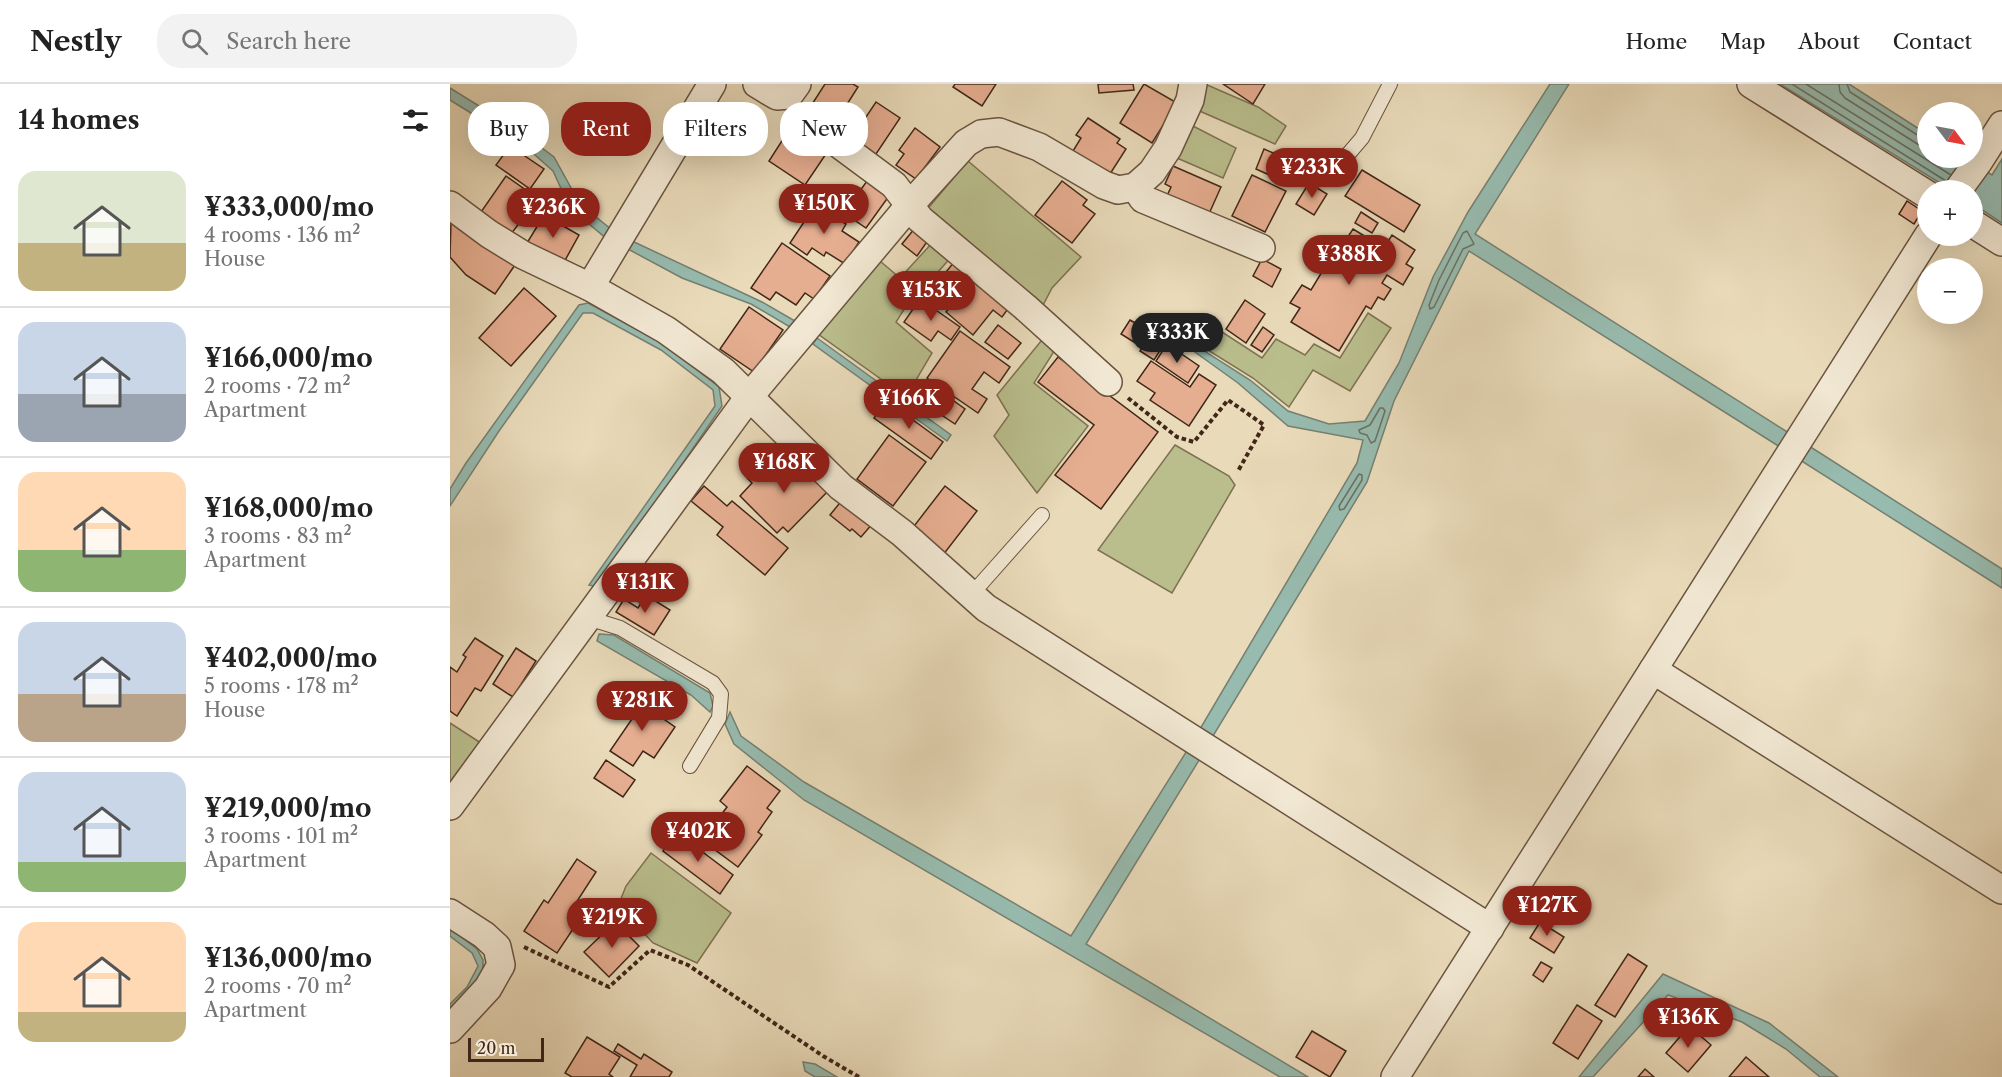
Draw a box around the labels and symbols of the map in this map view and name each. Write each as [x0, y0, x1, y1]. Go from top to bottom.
north arrow [1917, 102, 1983, 168]
pin: ¥233K [1270, 148, 1354, 199]
pin: ¥150K [782, 184, 866, 235]
pin: ¥236K [511, 188, 595, 239]
pin: ¥388K [1307, 235, 1391, 286]
pin: ¥153K [889, 271, 973, 322]
pin: ¥333K [1135, 313, 1219, 364]
pin: ¥166K [867, 379, 951, 430]
pin: ¥168K [742, 443, 826, 494]
pin: ¥131K [603, 563, 687, 614]
pin: ¥281K [600, 681, 684, 732]
pin: ¥402K [656, 812, 740, 863]
pin: ¥127K [1505, 886, 1589, 937]
pin: ¥219K [570, 898, 654, 949]
pin: ¥136K [1646, 998, 1730, 1049]
scale bar [468, 1035, 544, 1062]

